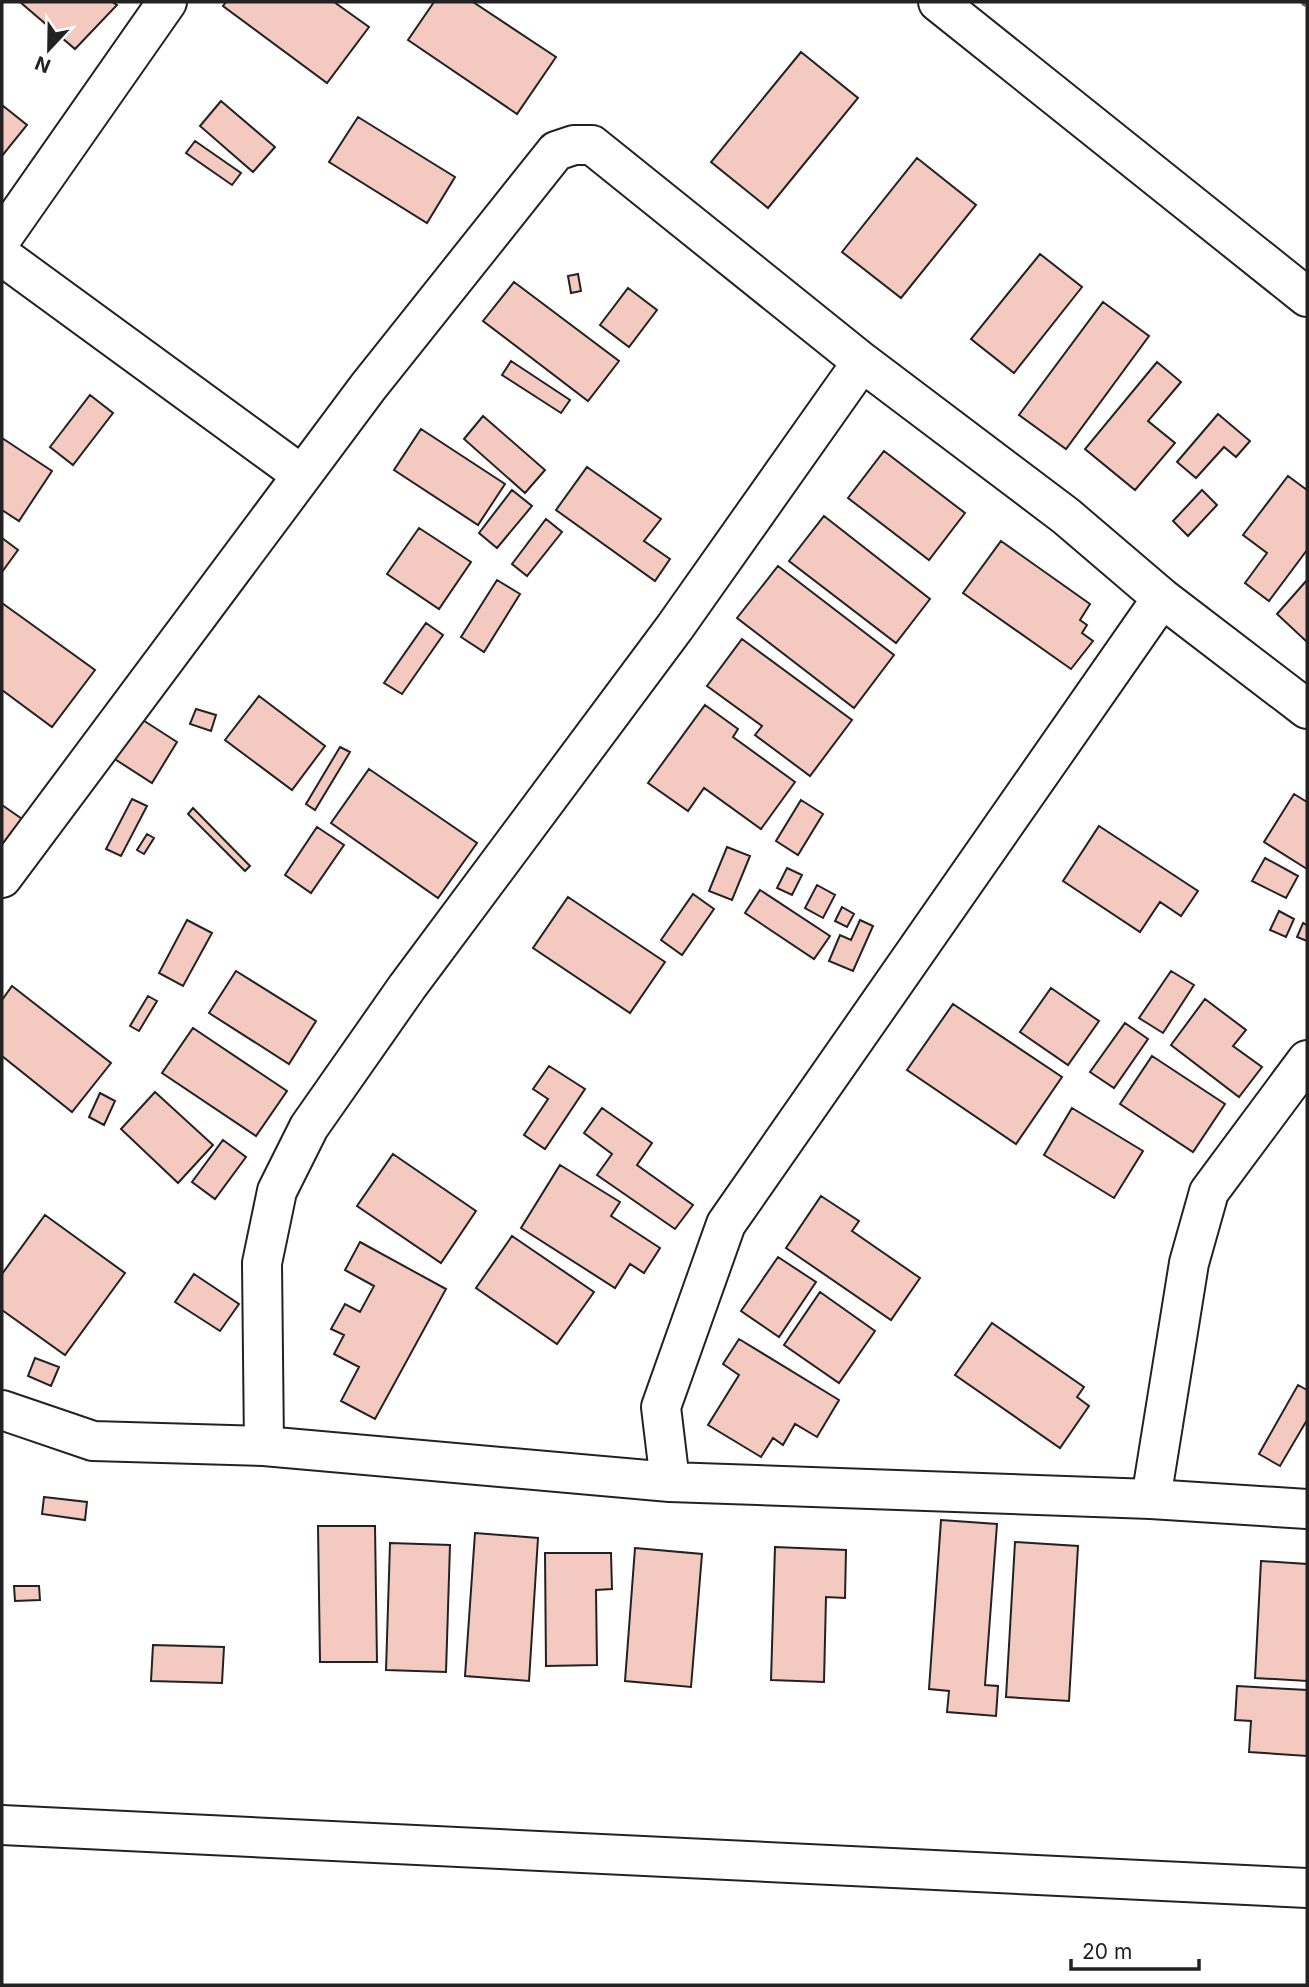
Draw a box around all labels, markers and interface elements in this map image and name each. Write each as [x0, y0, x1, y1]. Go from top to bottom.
north arrow [14, 14, 84, 84]
text: N [32, 51, 54, 78]
scale bar [1071, 1927, 1199, 1971]
text: 20 m [1082, 1939, 1132, 1964]

